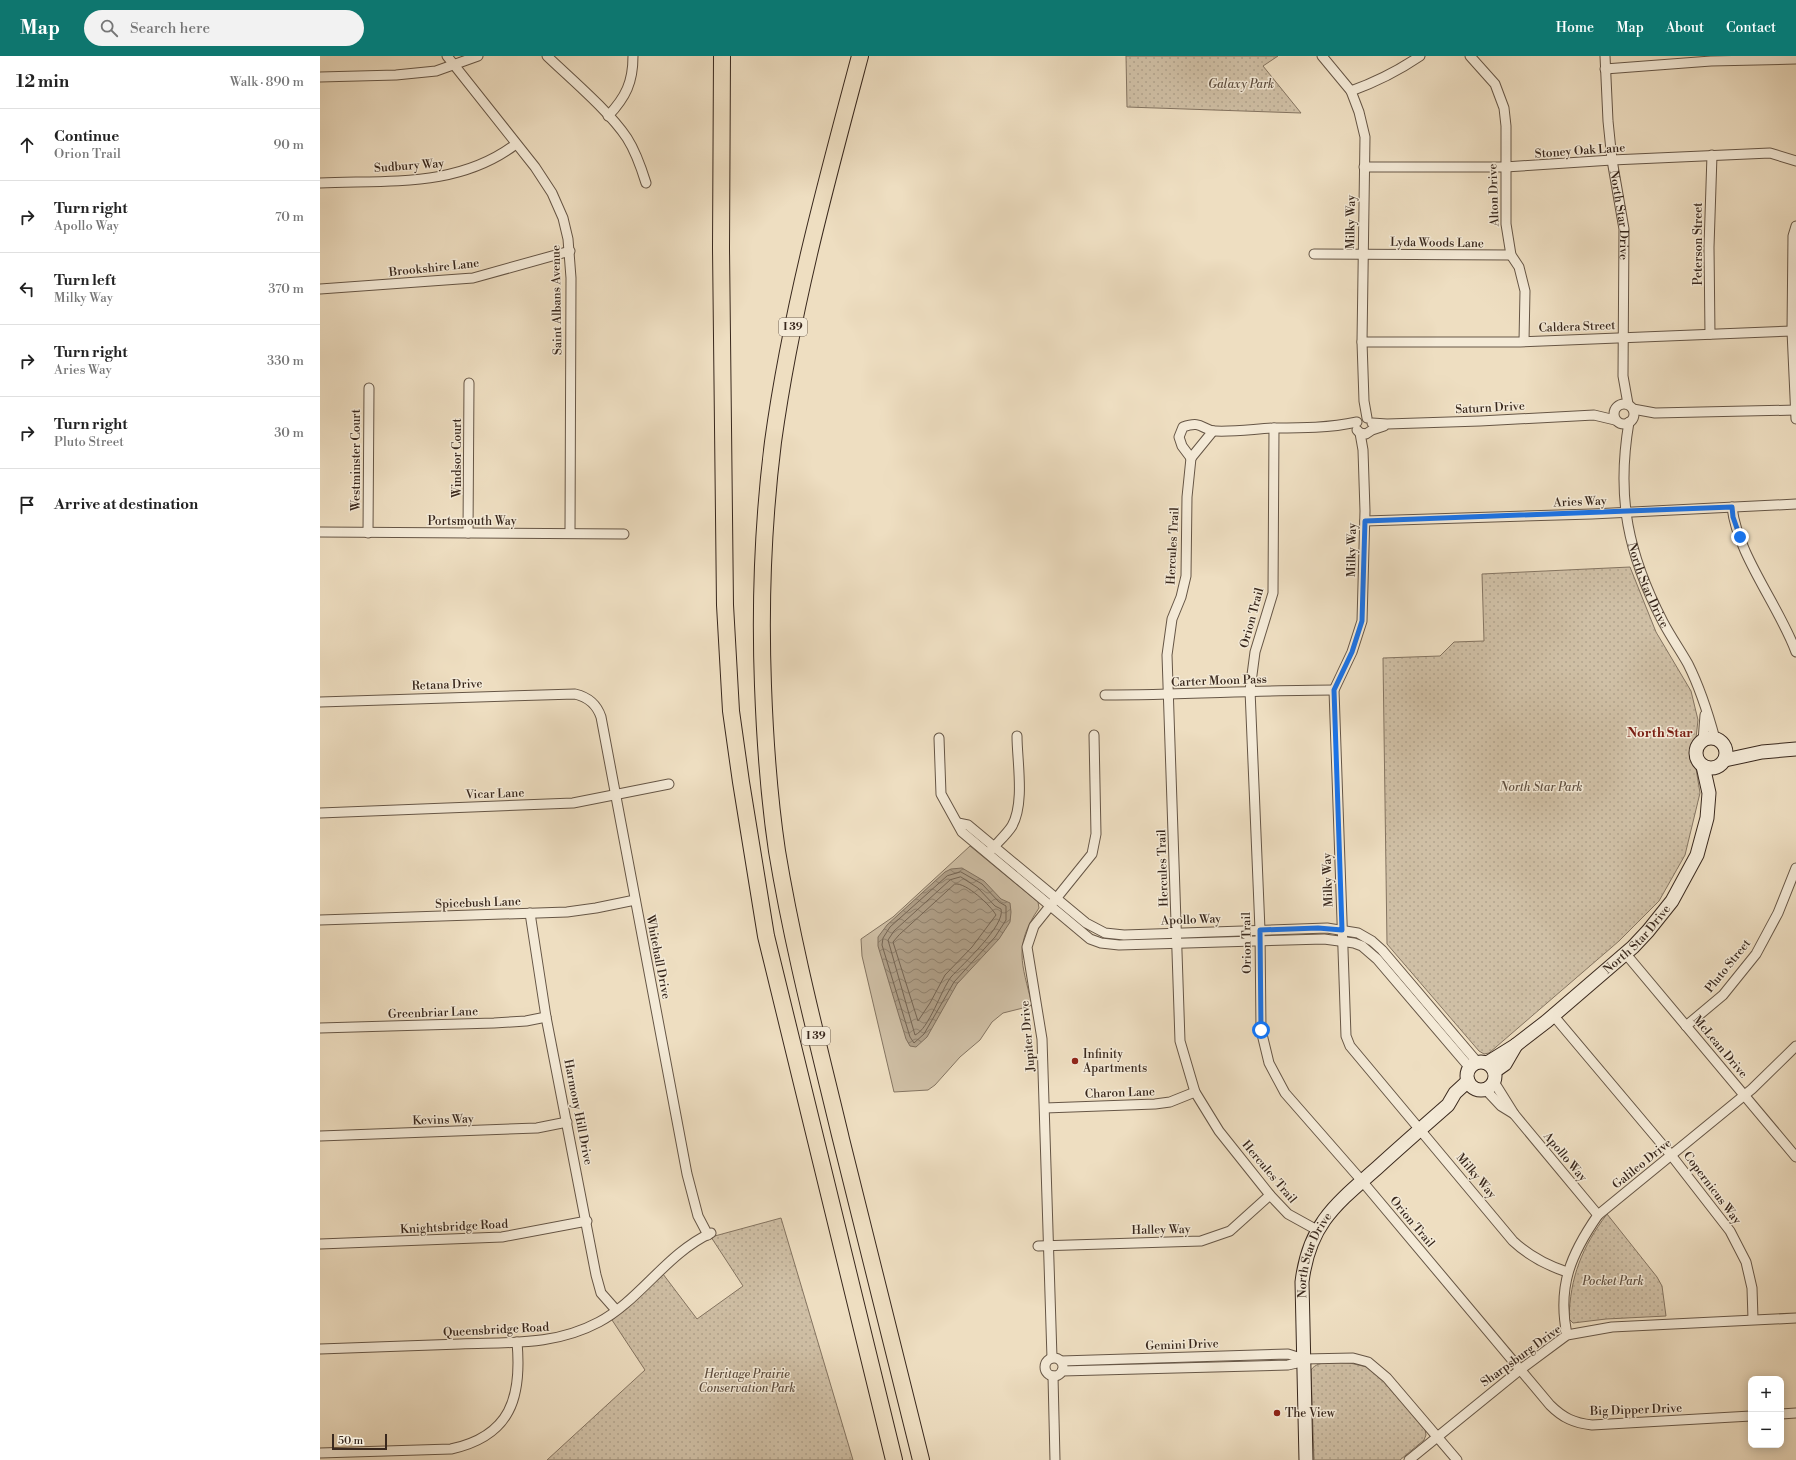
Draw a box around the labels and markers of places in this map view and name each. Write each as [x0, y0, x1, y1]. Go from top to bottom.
place label: Infinity Apartments [1082, 1047, 1147, 1076]
marker: Infinity Apartments [1070, 1056, 1080, 1066]
place label: The View [1285, 1406, 1336, 1421]
marker: The View [1272, 1408, 1282, 1418]

